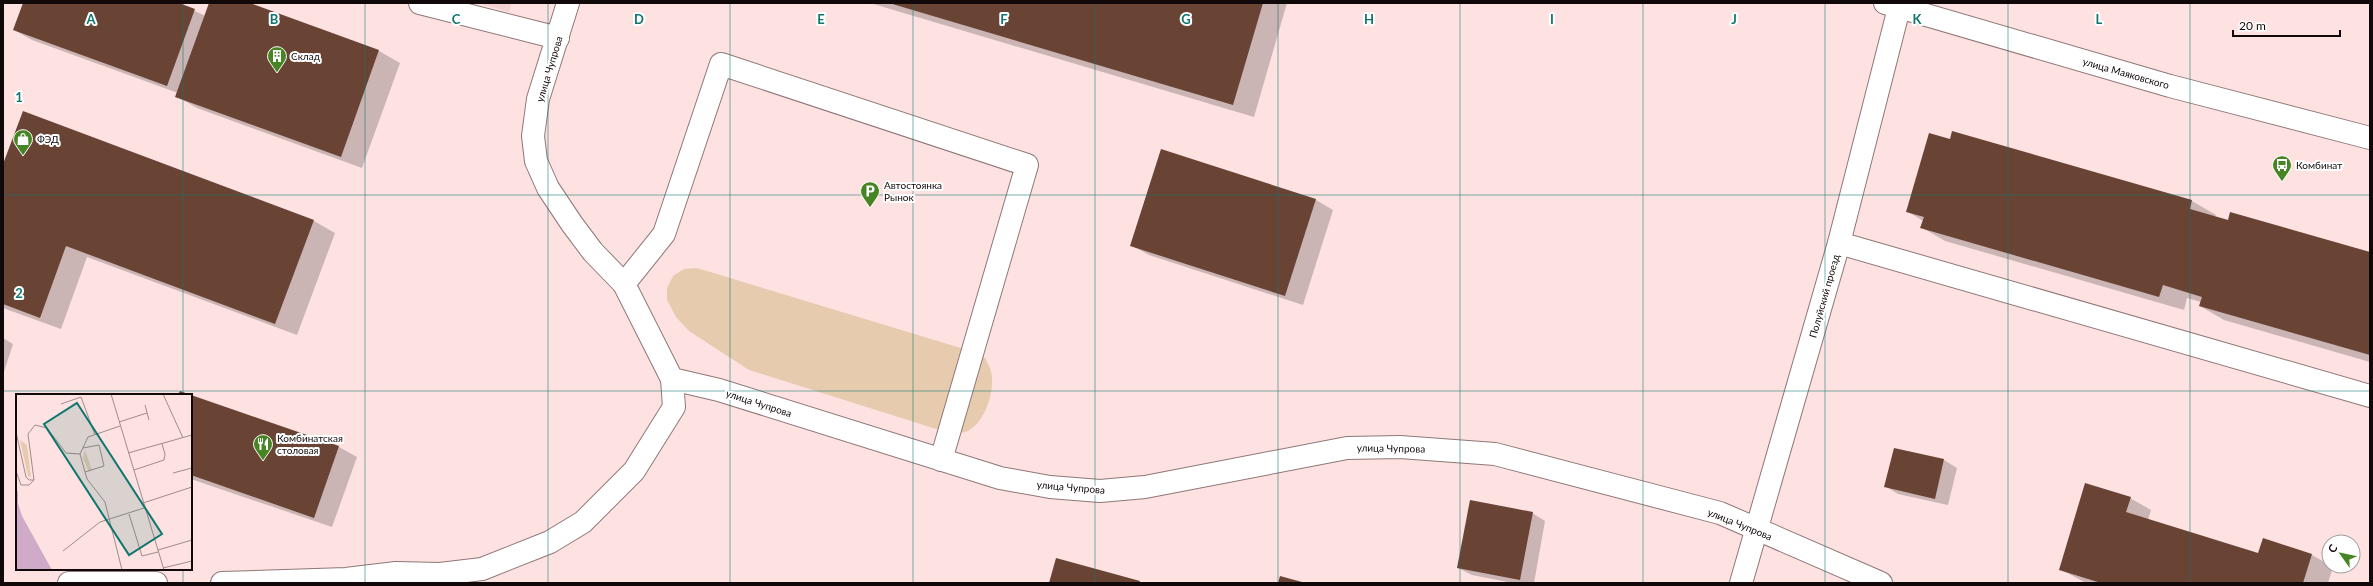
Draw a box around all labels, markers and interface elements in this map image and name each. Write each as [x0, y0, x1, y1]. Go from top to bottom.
text: A [85, 11, 96, 27]
text: B [270, 11, 279, 27]
text: C [452, 11, 461, 27]
text: D [634, 11, 644, 27]
text: E [817, 11, 825, 27]
text: F [1000, 11, 1008, 27]
text: G [1181, 11, 1191, 27]
text: H [1364, 11, 1374, 27]
text: I [1550, 11, 1554, 27]
text: J [1731, 11, 1737, 27]
text: K [1913, 11, 1923, 27]
text: L [2096, 11, 2103, 27]
scale bar [2233, 12, 2340, 38]
text: 20 m [2239, 18, 2266, 33]
street label: улица Чупрова [533, 35, 565, 103]
building icon: Склад [266, 45, 288, 73]
place label: Склад [291, 50, 320, 62]
street label: улица Маяковского [2081, 55, 2171, 91]
text: 1 [15, 89, 23, 105]
shop icon: ФЭД [12, 128, 34, 156]
place label: ФЭД [37, 133, 59, 145]
bus stop icon: Комбинат [2271, 154, 2293, 182]
place label: Комбинат [2296, 159, 2342, 171]
place label: Автостоянка Рынок [884, 179, 942, 203]
parking icon: Автостоянка Рынок [859, 180, 881, 208]
street label: Полуйский проезд [1806, 253, 1842, 339]
text: 2 [15, 285, 23, 301]
street label: улица Чупрова [725, 387, 793, 419]
inset map [16, 394, 192, 570]
place label: Комбинатская столовая [277, 432, 343, 456]
restaurant icon: Комбинатская столовая [252, 433, 274, 461]
street label: улица Чупрова [1357, 441, 1425, 455]
street label: улица Чупрова [1036, 478, 1106, 496]
street label: улица Чупрова [1706, 506, 1774, 542]
north arrow [2321, 534, 2361, 574]
text: С [2325, 541, 2340, 555]

